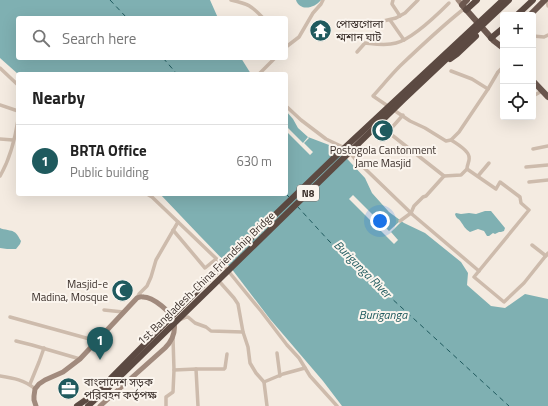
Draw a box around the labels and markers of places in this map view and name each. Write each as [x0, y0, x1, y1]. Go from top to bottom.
place label: পোস্তগোলা শ্মশান ঘাট [335, 16, 385, 45]
temple icon: পোস্তগোলা শ্মশান ঘাট [307, 17, 333, 43]
mosque icon: Postogola Cantonment Jame Masjid [370, 117, 396, 143]
place label: Postogola Cantonment Jame Masjid [330, 142, 436, 171]
place label: Masjid-e Madina, Mosque [31, 276, 108, 305]
mosque icon: Masjid-e Madina, Mosque [110, 277, 136, 303]
pin: 1 [87, 327, 113, 360]
place label: বাংলাদেশ সড়ক পরিবহন কর্তৃপক্ষ [83, 374, 157, 403]
office icon: বাংলাদেশ সড়ক পরিবহন কর্তৃপক্ষ [56, 375, 82, 401]

